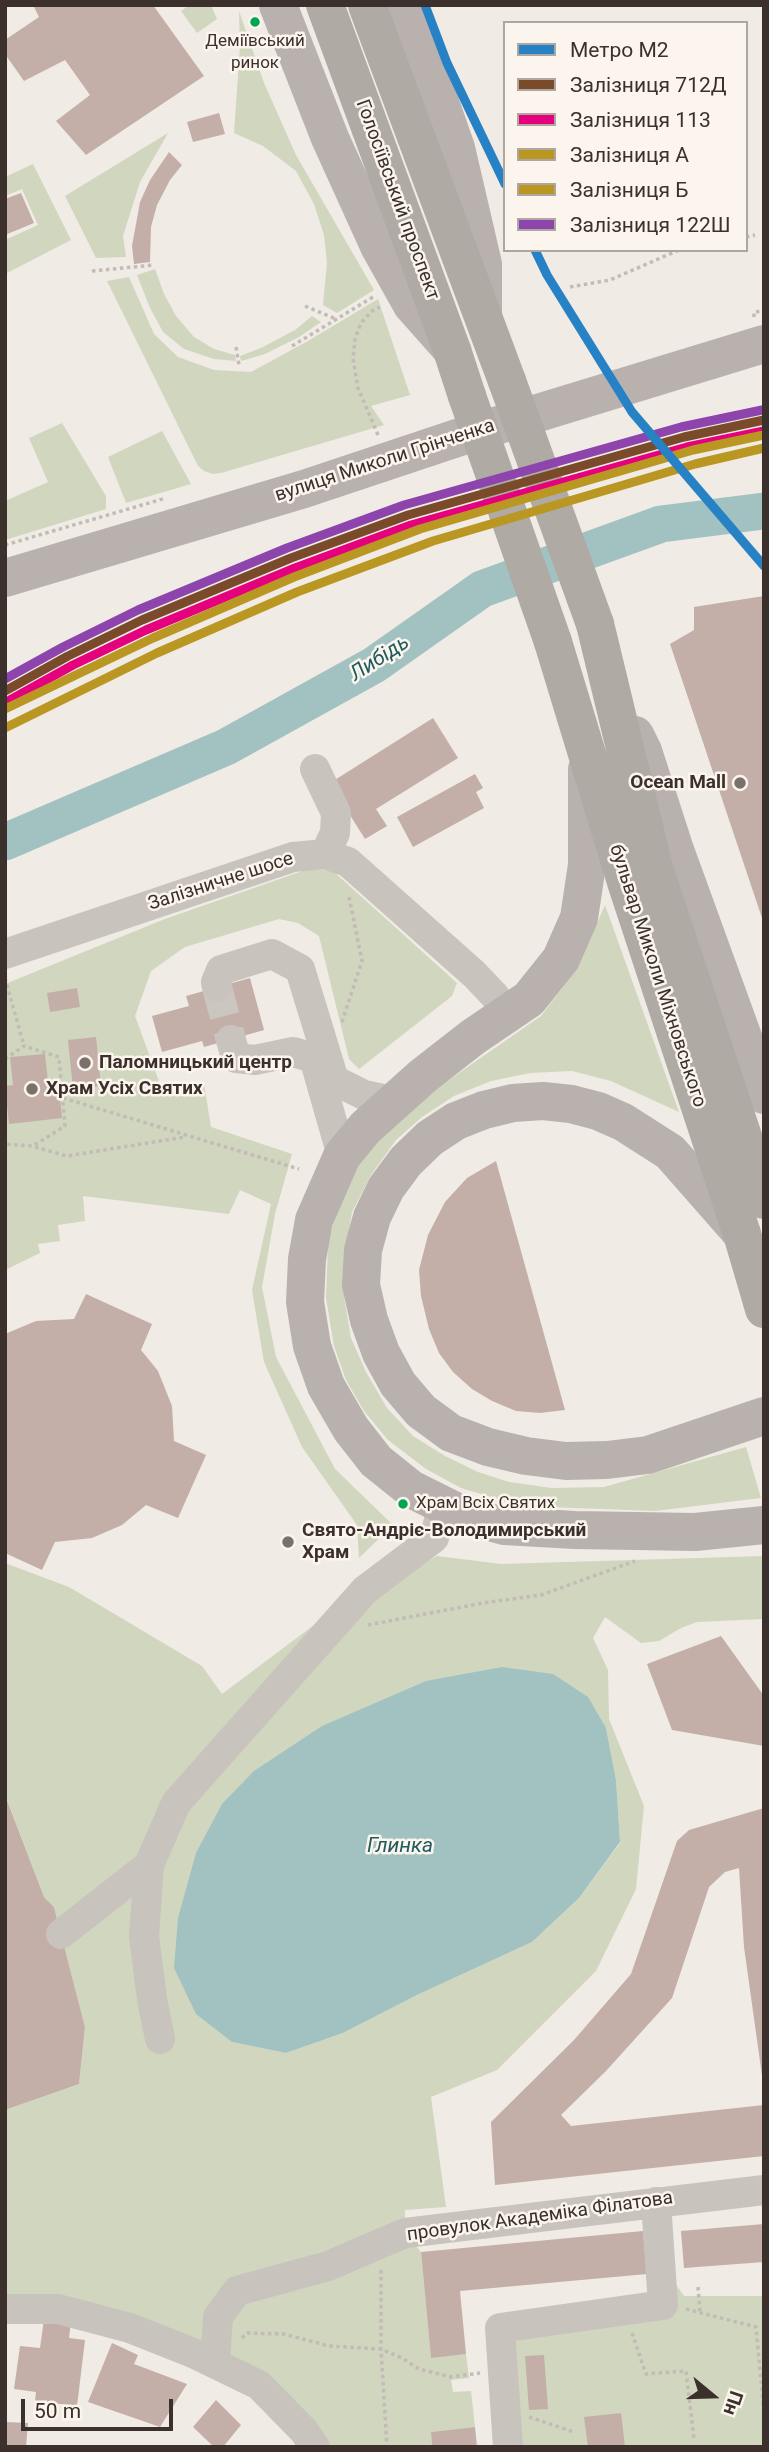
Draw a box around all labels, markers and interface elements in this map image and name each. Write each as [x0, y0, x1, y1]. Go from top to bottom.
marker: Деміївський ринок [248, 15, 262, 29]
legend [503, 21, 748, 252]
place label: Деміївський ринок [205, 32, 305, 72]
text: Метро M2 [570, 38, 669, 62]
text: Залізниця 712Д [570, 73, 727, 97]
street label: Голосіївський проспект [350, 97, 444, 303]
text: Залізниця 113 [570, 108, 711, 132]
text: Залізниця A [570, 143, 689, 167]
text: Залізниця Б [570, 178, 689, 202]
text: Залізниця 122Ш [570, 213, 731, 237]
street label: вулиця Миколи Грінченка [272, 415, 498, 507]
water label: Либідь [346, 631, 414, 687]
place label: Ocean Mall [630, 772, 726, 794]
marker: Ocean Mall [732, 775, 748, 791]
street label: бульвар Миколи Міхновського [604, 842, 710, 1110]
street label: Залізничне шосе [146, 848, 296, 916]
place label: Паломницький центр [99, 1052, 292, 1074]
marker: Паломницький центр [77, 1055, 93, 1071]
place label: Храм Усіх Святих [46, 1078, 203, 1100]
marker: Храм Усіх Святих [24, 1081, 40, 1097]
place label: Храм Всіх Святих [416, 1494, 555, 1514]
marker: Храм Всіх Святих [396, 1497, 410, 1511]
place label: Свято-Андріє-Володимирський Храм [302, 1520, 586, 1564]
marker: Свято-Андріє-Володимирський Храм [280, 1534, 296, 1550]
water label: Глинка [367, 1834, 433, 1860]
street label: провулок Академіка Філатова [405, 2187, 675, 2247]
north arrow [678, 2361, 748, 2431]
scale bar [24, 2386, 177, 2430]
text: Пн [719, 2388, 748, 2418]
text: 50 m [34, 2399, 81, 2423]

